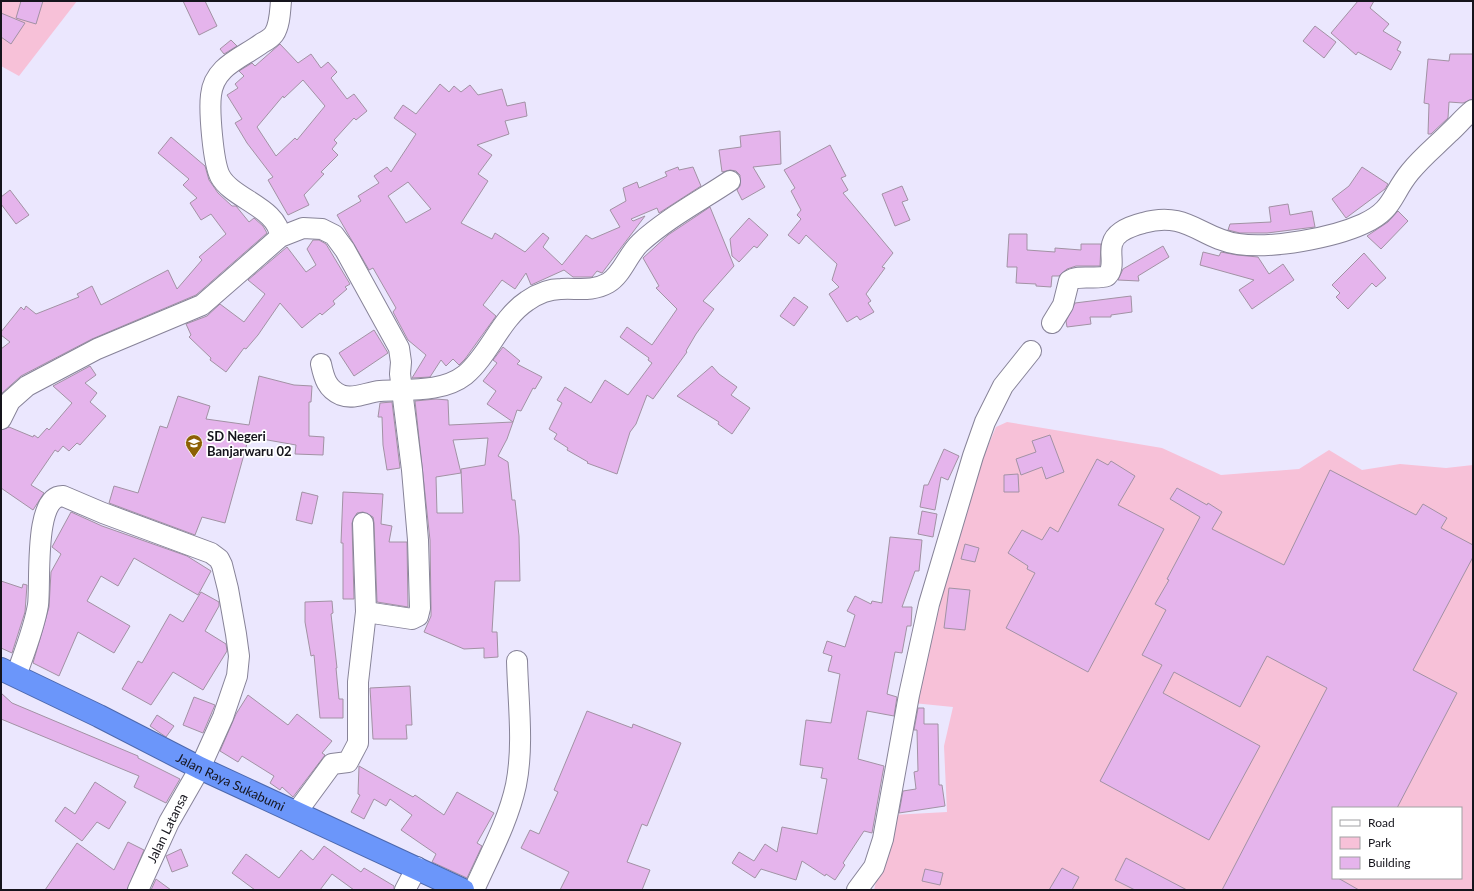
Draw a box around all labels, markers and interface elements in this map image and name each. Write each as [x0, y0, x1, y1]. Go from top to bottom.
place label: SD Negeri Banjarwaru 02 [207, 428, 292, 459]
school or university icon: SD Negeri Banjarwaru 02 [184, 433, 204, 458]
street label: Jalan Raya Sukabumi [174, 749, 288, 814]
street label: Jalan Latansa [143, 791, 191, 865]
legend [1332, 807, 1462, 879]
text: Road [1368, 815, 1395, 830]
text: Park [1368, 835, 1392, 850]
text: Building [1368, 855, 1411, 870]

